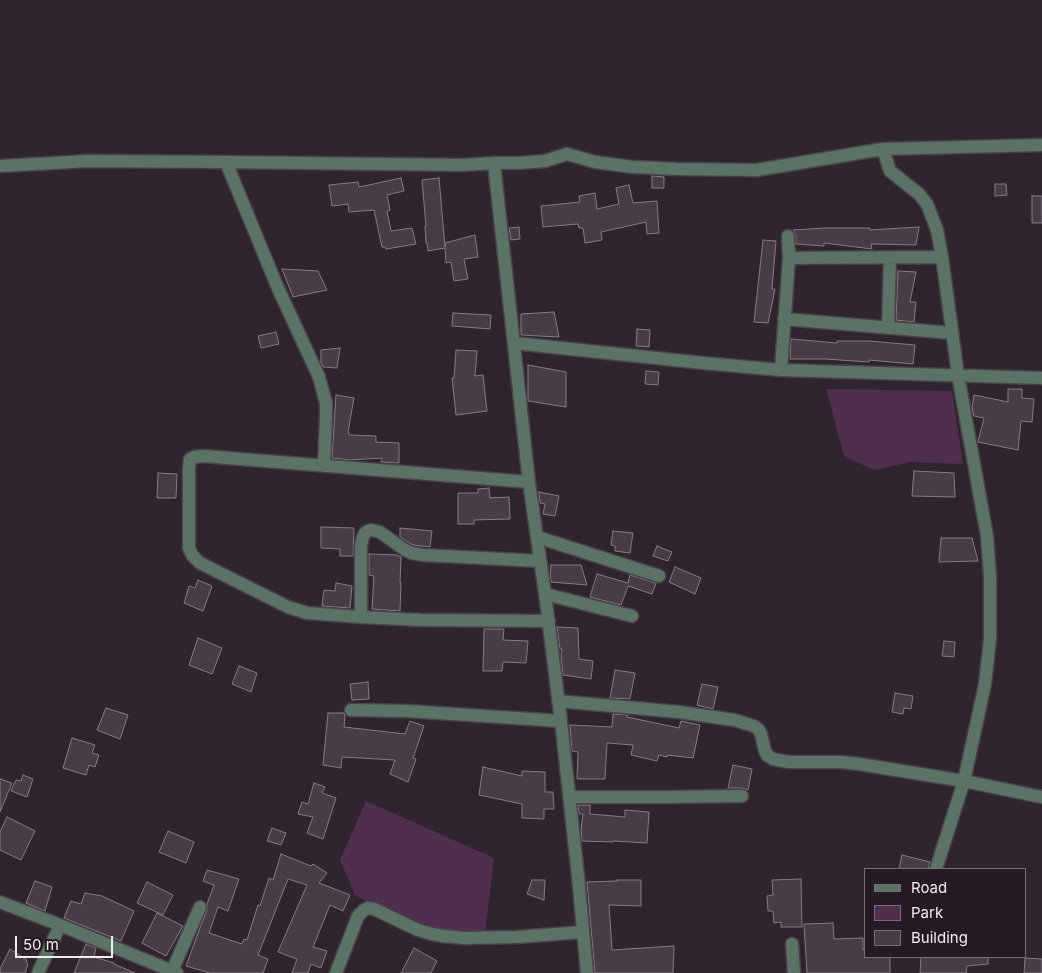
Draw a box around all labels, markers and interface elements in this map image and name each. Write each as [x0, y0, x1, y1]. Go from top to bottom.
legend [864, 868, 1027, 958]
text: Road [911, 878, 947, 897]
text: Park [911, 903, 943, 922]
scale bar [18, 926, 115, 958]
text: Building [911, 928, 968, 947]
text: 50 m [23, 935, 59, 954]

